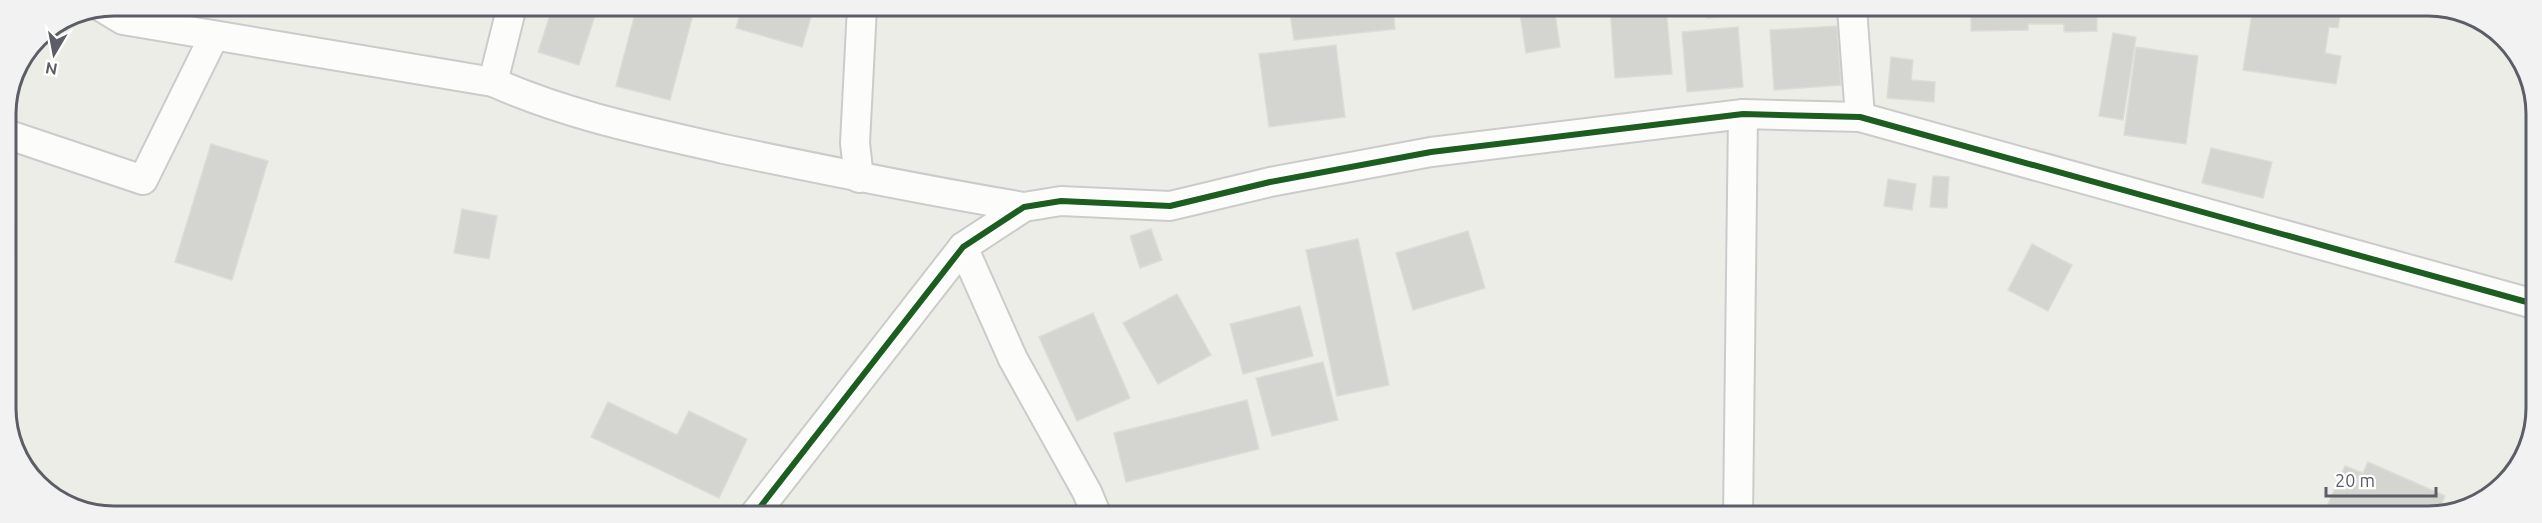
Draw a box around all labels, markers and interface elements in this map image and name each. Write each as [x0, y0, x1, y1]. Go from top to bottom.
north arrow [24, 24, 84, 84]
text: N [44, 59, 59, 79]
scale bar [2326, 460, 2436, 498]
text: 20 m [2335, 470, 2375, 490]

